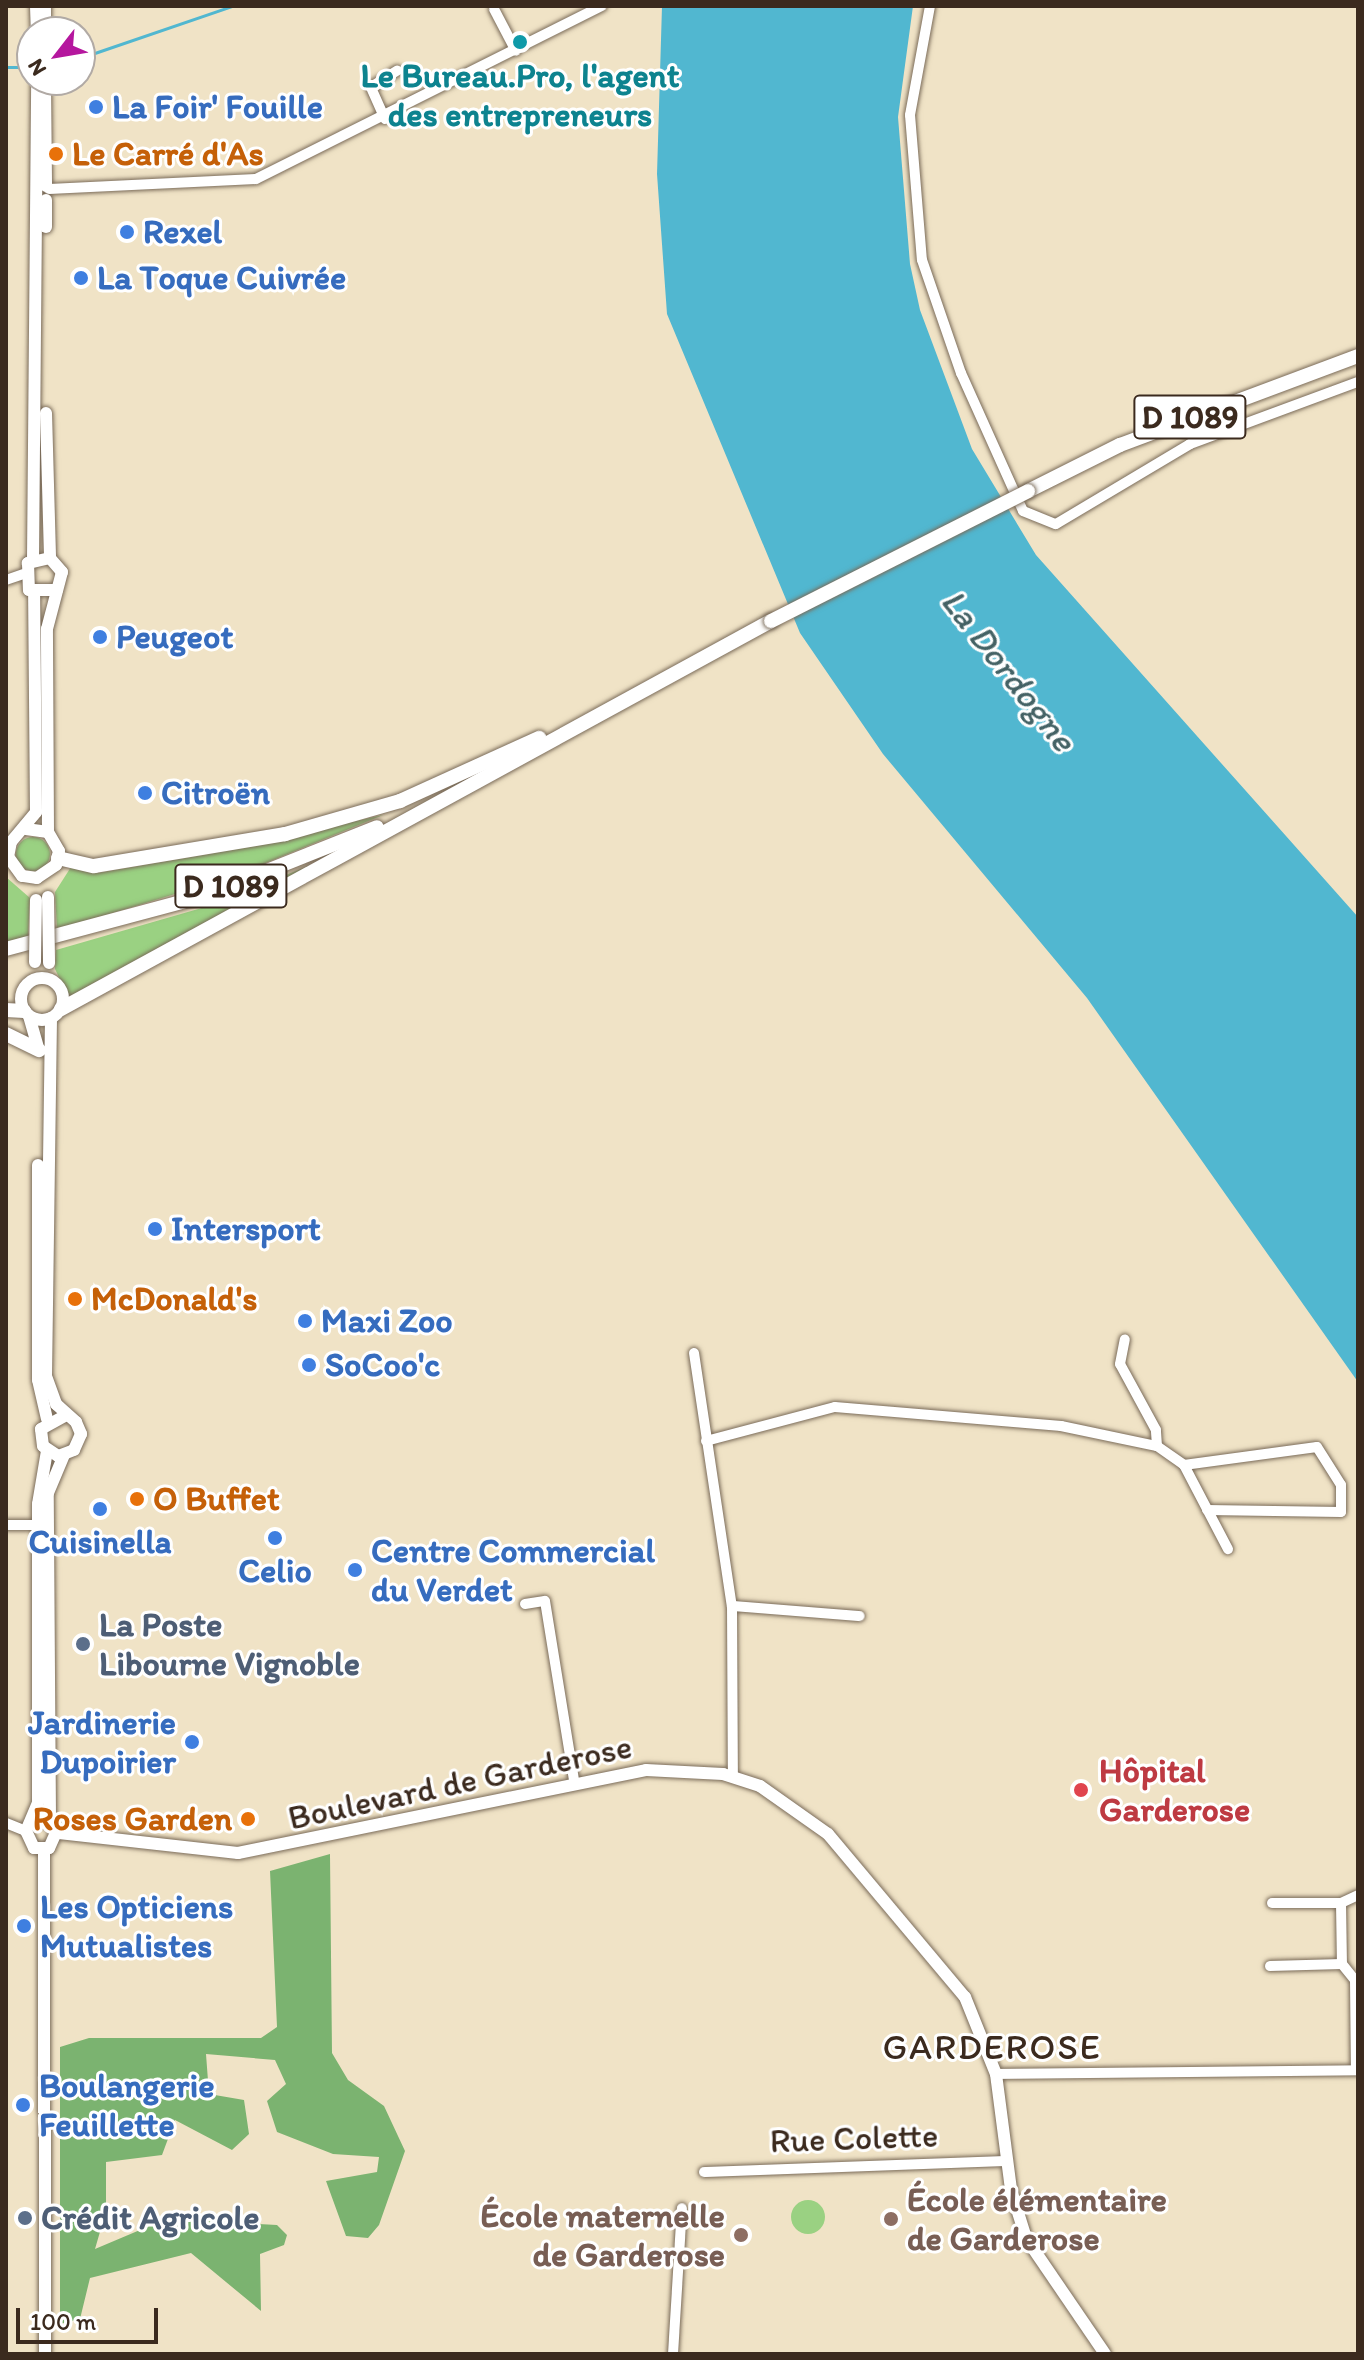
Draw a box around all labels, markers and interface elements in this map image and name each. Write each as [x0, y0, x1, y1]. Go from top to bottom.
north arrow [16, 16, 96, 96]
marker: Le Bureau.Pro, l'agent des entrepreneurs [511, 33, 529, 51]
text: N [21, 54, 52, 81]
place label: Le Bureau.Pro, l'agent des entrepreneurs [360, 55, 680, 134]
place label: La Foir' Fouille [112, 87, 321, 127]
marker: La Foir' Fouille [87, 98, 105, 116]
place label: Le Carré d'As [72, 134, 265, 174]
marker: Le Carré d'As [47, 145, 65, 163]
place label: Rexel [143, 212, 222, 252]
marker: Rexel [118, 223, 136, 241]
place label: La Toque Cuivrée [97, 258, 343, 298]
marker: La Toque Cuivrée [72, 269, 90, 287]
road number: D 1089 [1132, 389, 1248, 445]
water label: La Dordogne [932, 580, 1086, 760]
place label: Peugeot [116, 617, 233, 657]
marker: Peugeot [91, 628, 109, 646]
place label: Citroën [161, 773, 270, 813]
marker: Citroën [136, 784, 154, 802]
road number: D 1089 [173, 858, 289, 914]
place label: Intersport [171, 1209, 321, 1249]
marker: Intersport [146, 1220, 164, 1238]
place label: McDonald's [91, 1279, 257, 1319]
marker: McDonald's [66, 1290, 84, 1308]
place label: Maxi Zoo [321, 1301, 453, 1341]
marker: Maxi Zoo [296, 1312, 314, 1330]
place label: SoCoo'c [325, 1345, 440, 1385]
marker: SoCoo'c [300, 1356, 318, 1374]
place label: O Buffet [153, 1479, 280, 1519]
marker: O Buffet [128, 1490, 146, 1508]
marker: Cuisinella [91, 1500, 109, 1518]
place label: Cuisinella [28, 1522, 172, 1562]
marker: Celio [266, 1529, 284, 1547]
place label: Centre Commercial du Verdet [371, 1530, 655, 1610]
place label: Celio [238, 1551, 312, 1591]
marker: Centre Commercial du Verdet [346, 1561, 364, 1579]
place label: La Poste Libourne Vignoble [99, 1604, 360, 1684]
marker: La Poste Libourne Vignoble [74, 1635, 92, 1653]
place label: Jardinerie Dupoirier [28, 1702, 176, 1782]
street label: Boulevard de Garderose [284, 1726, 636, 1838]
marker: Jardinerie Dupoirier [183, 1733, 201, 1751]
place label: Hôpital Garderose [1099, 1750, 1250, 1830]
marker: Hôpital Garderose [1070, 1779, 1092, 1801]
place label: Roses Garden [32, 1799, 232, 1839]
marker: Roses Garden [239, 1810, 257, 1828]
place label: Les Opticiens Mutualistes [40, 1886, 236, 1966]
marker: Les Opticiens Mutualistes [15, 1917, 33, 1935]
district label: GARDEROSE [882, 2025, 1102, 2069]
place label: Boulangerie Feuillette [39, 2065, 215, 2144]
marker: Boulangerie Feuillette [14, 2096, 32, 2114]
street label: Rue Colette [769, 2115, 939, 2161]
place label: École élémentaire de Garderose [907, 2179, 1165, 2258]
place label: École maternelle de Garderose [480, 2195, 725, 2274]
place label: Crédit Agricole [41, 2198, 260, 2238]
marker: Crédit Agricole [16, 2209, 34, 2227]
marker: École élémentaire de Garderose [882, 2210, 900, 2228]
marker: École maternelle de Garderose [732, 2226, 750, 2244]
scale bar [20, 2292, 162, 2342]
text: 100 m [30, 2307, 96, 2336]

